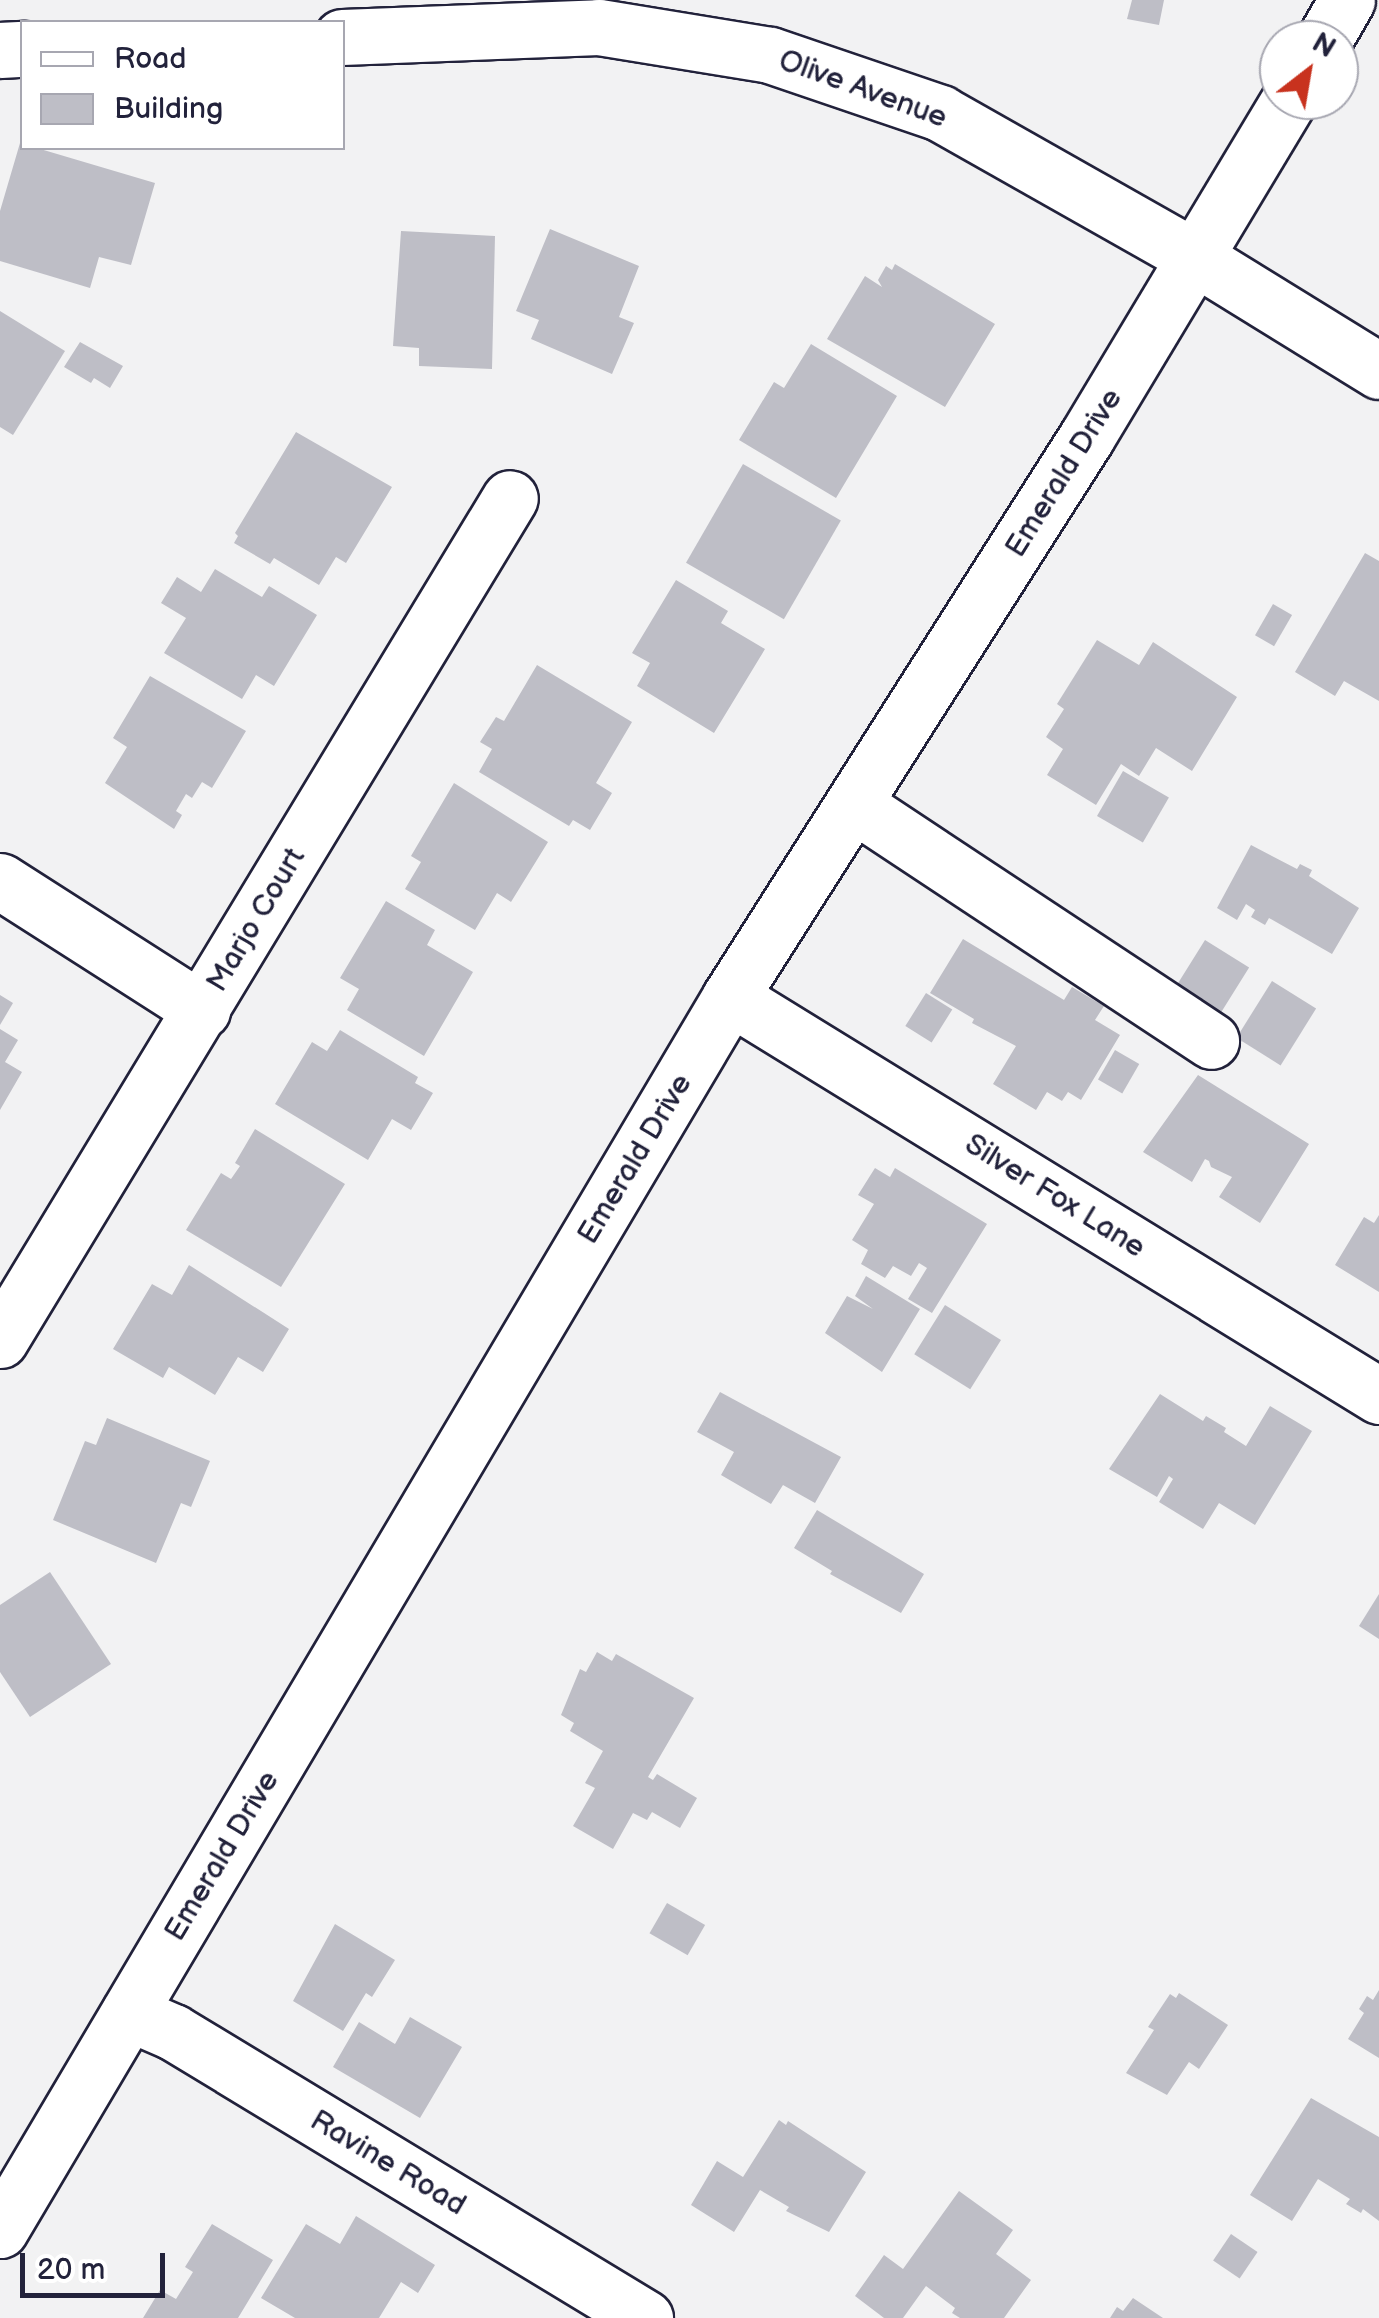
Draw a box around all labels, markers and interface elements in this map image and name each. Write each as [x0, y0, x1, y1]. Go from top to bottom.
legend [20, 20, 345, 150]
north arrow [1259, 20, 1359, 120]
text: N [1306, 26, 1341, 65]
text: Road [114, 41, 187, 77]
street label: Olive Avenue [774, 42, 952, 136]
text: Building [114, 91, 223, 127]
street label: Emerald Drive [998, 382, 1130, 564]
street label: Marjo Court [199, 842, 313, 998]
street label: Emerald Drive [570, 1067, 700, 1251]
street label: Silver Fox Lane [958, 1126, 1152, 1266]
street label: Emerald Drive [157, 1764, 287, 1948]
street label: Ravine Road [304, 2102, 472, 2224]
scale bar [25, 2233, 170, 2295]
text: 20 m [37, 2252, 105, 2288]

